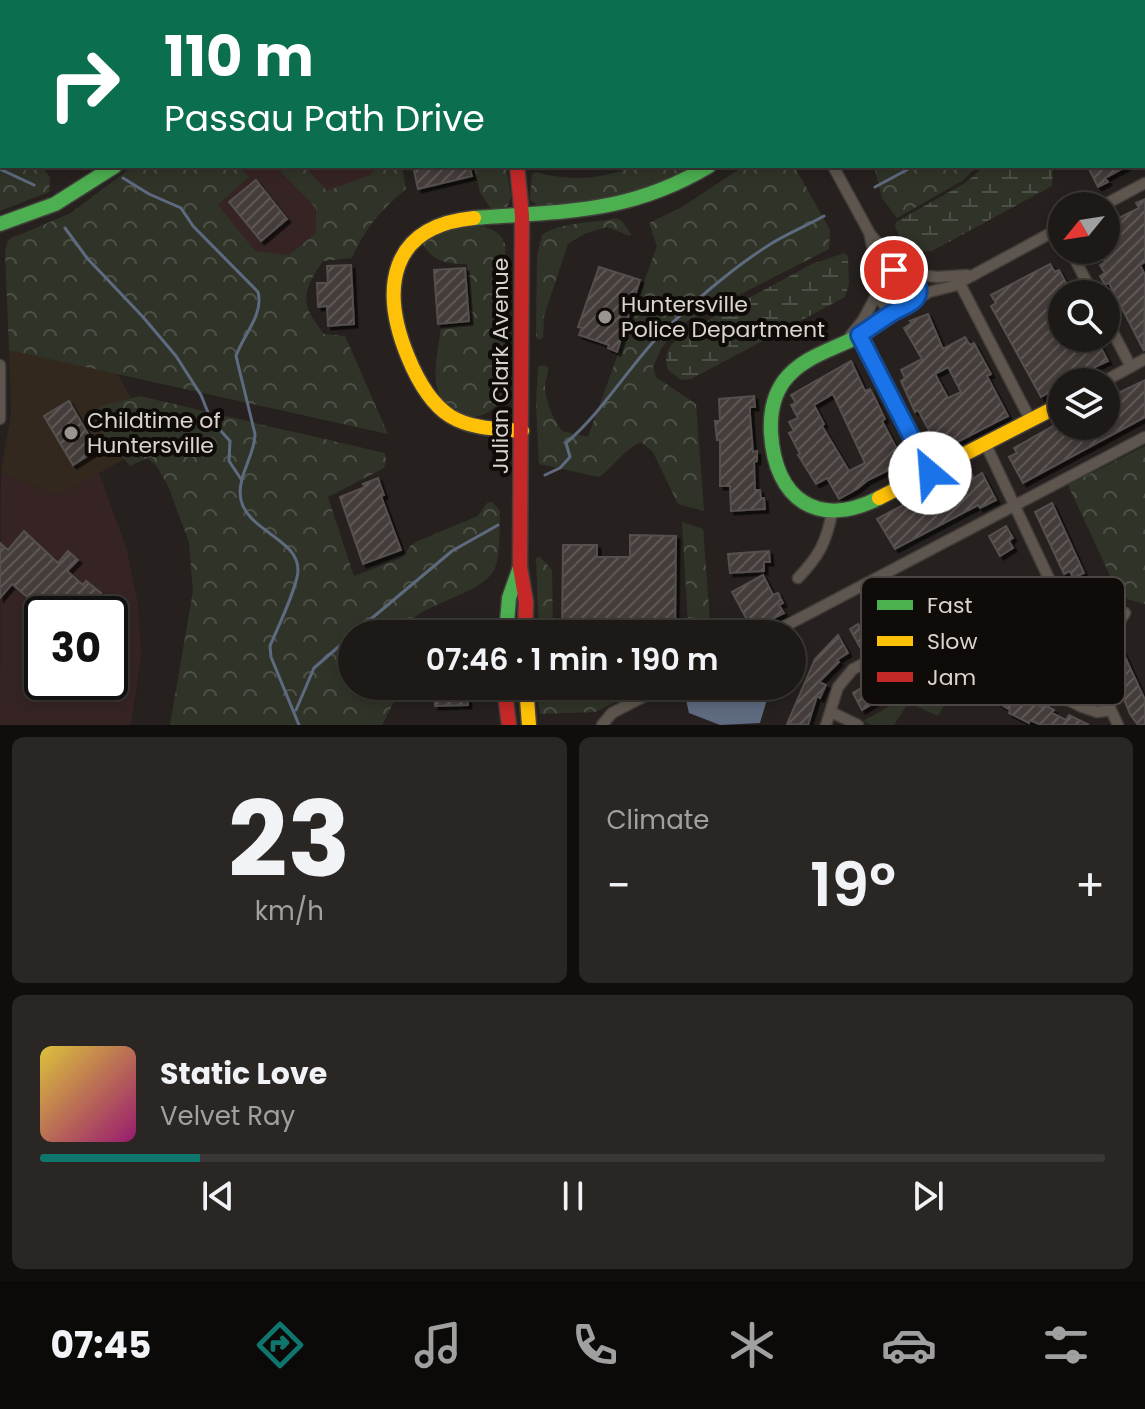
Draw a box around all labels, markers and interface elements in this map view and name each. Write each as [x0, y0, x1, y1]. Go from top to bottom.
text: 110 m [164, 17, 314, 96]
icon: right [32, 32, 136, 136]
text: Passau Path Drive [164, 93, 485, 144]
north arrow [1048, 192, 1120, 264]
map controls [1048, 192, 1120, 440]
pin [860, 236, 928, 304]
icon: arrive [872, 248, 916, 292]
street label: Julian Clark Avenue [485, 258, 516, 474]
button: search [1048, 280, 1120, 352]
place label: Huntersville Police Department [621, 289, 825, 345]
marker: Huntersville Police Department [596, 308, 614, 326]
button: layers [1048, 368, 1120, 440]
place label: Childtime of Huntersville [87, 405, 221, 461]
marker: Childtime of Huntersville [62, 424, 80, 442]
position arrow [888, 431, 972, 515]
legend [861, 577, 1125, 705]
text: Fast [927, 590, 972, 621]
speed limit sign: 30 [24, 596, 128, 700]
text: Slow [927, 626, 977, 657]
text: 07:46 · 1 min · 190 m [426, 638, 718, 681]
text: Jam [927, 662, 976, 693]
text: 23 [228, 767, 350, 912]
text: Climate [607, 802, 709, 838]
text: 19° [810, 843, 896, 927]
text: − [607, 855, 631, 916]
text: + [1075, 855, 1105, 916]
text: km/h [255, 893, 324, 929]
text: Static Love [160, 1052, 327, 1095]
text: Velvet Ray [160, 1098, 295, 1134]
icon: previous [196, 1174, 240, 1218]
icon: pause [551, 1174, 595, 1218]
icon: next [906, 1174, 950, 1218]
icon: directions [252, 1317, 308, 1373]
icon: music [410, 1317, 466, 1373]
icon: phone [567, 1317, 623, 1373]
icon: climate [724, 1317, 780, 1373]
icon: car [881, 1317, 937, 1373]
icon: filters [1038, 1317, 1094, 1373]
text: 07:45 [51, 1320, 151, 1371]

